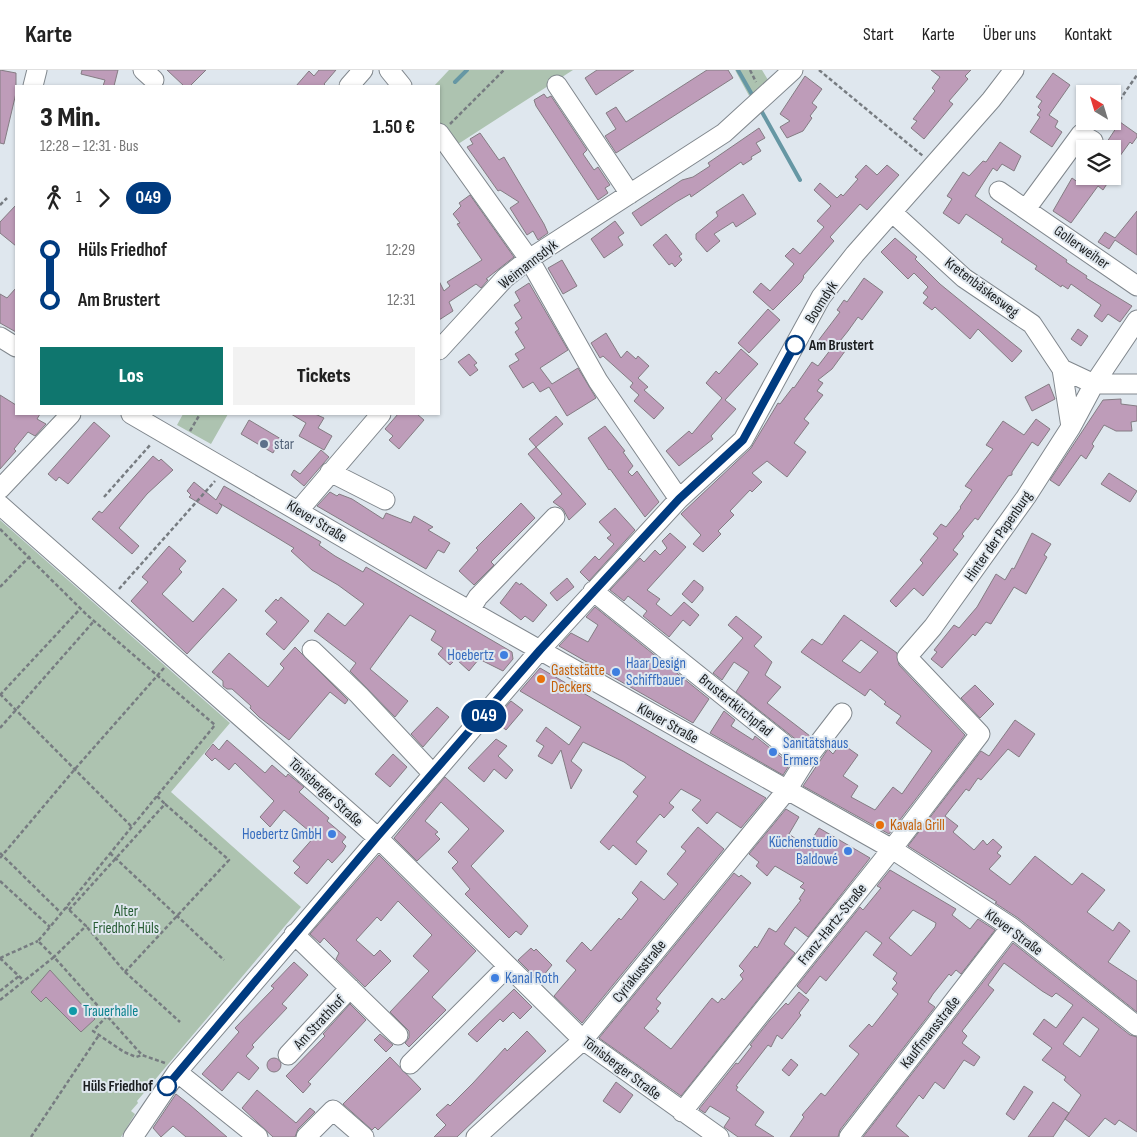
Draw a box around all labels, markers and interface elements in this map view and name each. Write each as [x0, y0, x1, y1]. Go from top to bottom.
text: Karte [25, 20, 72, 49]
text: Start [863, 24, 894, 45]
text: Karte [922, 24, 955, 45]
text: Über uns [983, 24, 1036, 45]
text: Kontakt [1064, 24, 1112, 45]
north arrow [1076, 85, 1121, 130]
map controls [1076, 85, 1121, 185]
text: 3 Min. [40, 101, 101, 134]
text: 1.50 € [373, 116, 415, 139]
text: 12:28 – 12:31 · Bus [40, 137, 139, 156]
button: layers [1076, 140, 1121, 185]
icon: walk [40, 184, 68, 212]
icon: forward [90, 184, 118, 212]
text: 049 [136, 187, 161, 208]
text: 1 [76, 188, 82, 207]
street label: Gollerweiher [1050, 221, 1114, 274]
street label: Weimannsdyk [495, 235, 562, 293]
text: Hüls Friedhof [78, 239, 167, 262]
text: 12:29 [386, 241, 415, 260]
street label: Kretenbäskesweg [941, 253, 1023, 322]
street label: Boomdyk [801, 277, 842, 327]
text: Am Brustert [78, 289, 160, 312]
text: 12:31 [387, 291, 415, 310]
marker: Am Brustert [785, 335, 805, 355]
place label: Am Brustert [808, 336, 874, 355]
button: Los [40, 347, 223, 405]
button: Tickets [233, 347, 415, 405]
place label: star [274, 435, 295, 454]
marker: star [258, 438, 270, 450]
street label: Hinter der Papenburg [960, 487, 1037, 585]
street label: Klever Straße [283, 496, 350, 547]
place label: Hoebertz [447, 646, 495, 665]
marker: Hoebertz [498, 649, 510, 661]
place label: Haar Design Schiffbauer [626, 654, 686, 690]
place label: Gaststätte Deckers [551, 661, 605, 697]
marker: Haar Design Schiffbauer [610, 666, 622, 678]
street label: Brustertkirchpfad [695, 670, 776, 741]
marker: Gaststätte Deckers [535, 673, 547, 685]
street label: Klever Straße [634, 699, 702, 748]
line badge: 049 [455, 700, 513, 732]
text: 049 [471, 705, 497, 726]
place label: Sanitätshaus Ermers [783, 734, 848, 770]
marker: Sanitätshaus Ermers [767, 746, 779, 758]
street label: Tönisberger Straße [284, 754, 367, 831]
place label: Kavala Grill [890, 816, 945, 835]
marker: Kavala Grill [874, 819, 886, 831]
place label: Hoebertz GmbH [242, 825, 322, 844]
marker: Hoebertz GmbH [326, 828, 338, 840]
place label: Küchenstudio Baldowé [769, 833, 838, 869]
marker: Küchenstudio Baldowé [842, 845, 854, 857]
street label: Franz-Hartz-Straße [794, 880, 871, 969]
park label: Alter Friedhof Hüls [93, 902, 159, 938]
street label: Klever Straße [981, 905, 1046, 960]
street label: Cyriakusstraße [608, 936, 670, 1007]
place label: Kanal Roth [505, 969, 559, 988]
marker: Kanal Roth [489, 972, 501, 984]
street label: Am Strathhof [289, 991, 350, 1054]
street label: Kauffmansstraße [896, 992, 965, 1072]
place label: Trauerhalle [83, 1002, 138, 1021]
marker: Trauerhalle [67, 1005, 79, 1017]
street label: Tönisberger Straße [578, 1033, 665, 1104]
marker: Hüls Friedhof [157, 1076, 177, 1096]
place label: Hüls Friedhof [83, 1077, 153, 1096]

